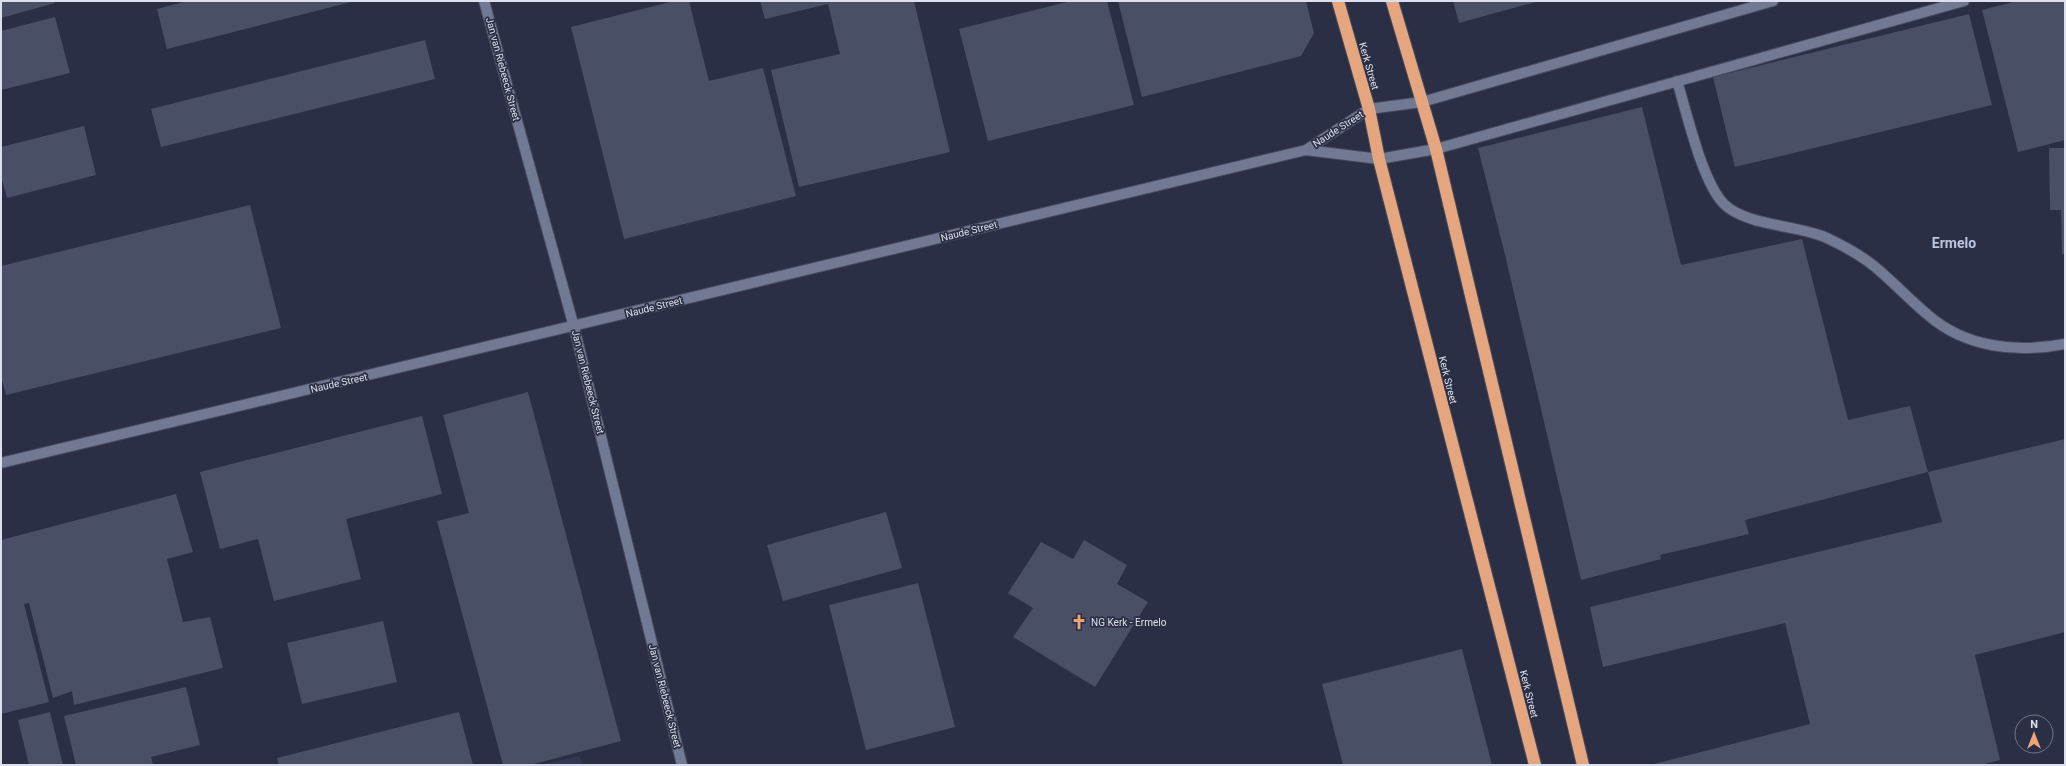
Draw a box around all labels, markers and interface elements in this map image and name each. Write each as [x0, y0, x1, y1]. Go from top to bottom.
street label: Jan van Riebeeck Street [484, 16, 522, 122]
street label: Kerk Street [1357, 41, 1381, 91]
street label: Naude Street [1311, 109, 1365, 149]
street label: Naude Street [940, 219, 998, 243]
district label: Ermelo [1932, 235, 1976, 251]
street label: Naude Street [625, 295, 683, 319]
street label: Jan van Riebeeck Street [570, 329, 606, 435]
street label: Kerk Street [1437, 355, 1459, 405]
street label: Naude Street [310, 371, 368, 395]
church icon: NG Kerk - Ermelo [1070, 613, 1088, 631]
place label: NG Kerk - Ermelo [1091, 617, 1167, 628]
street label: Jan van Riebeeck Street [647, 643, 683, 749]
street label: Kerk Street [1518, 669, 1540, 719]
north arrow [2014, 714, 2054, 754]
text: N [2030, 718, 2038, 731]

